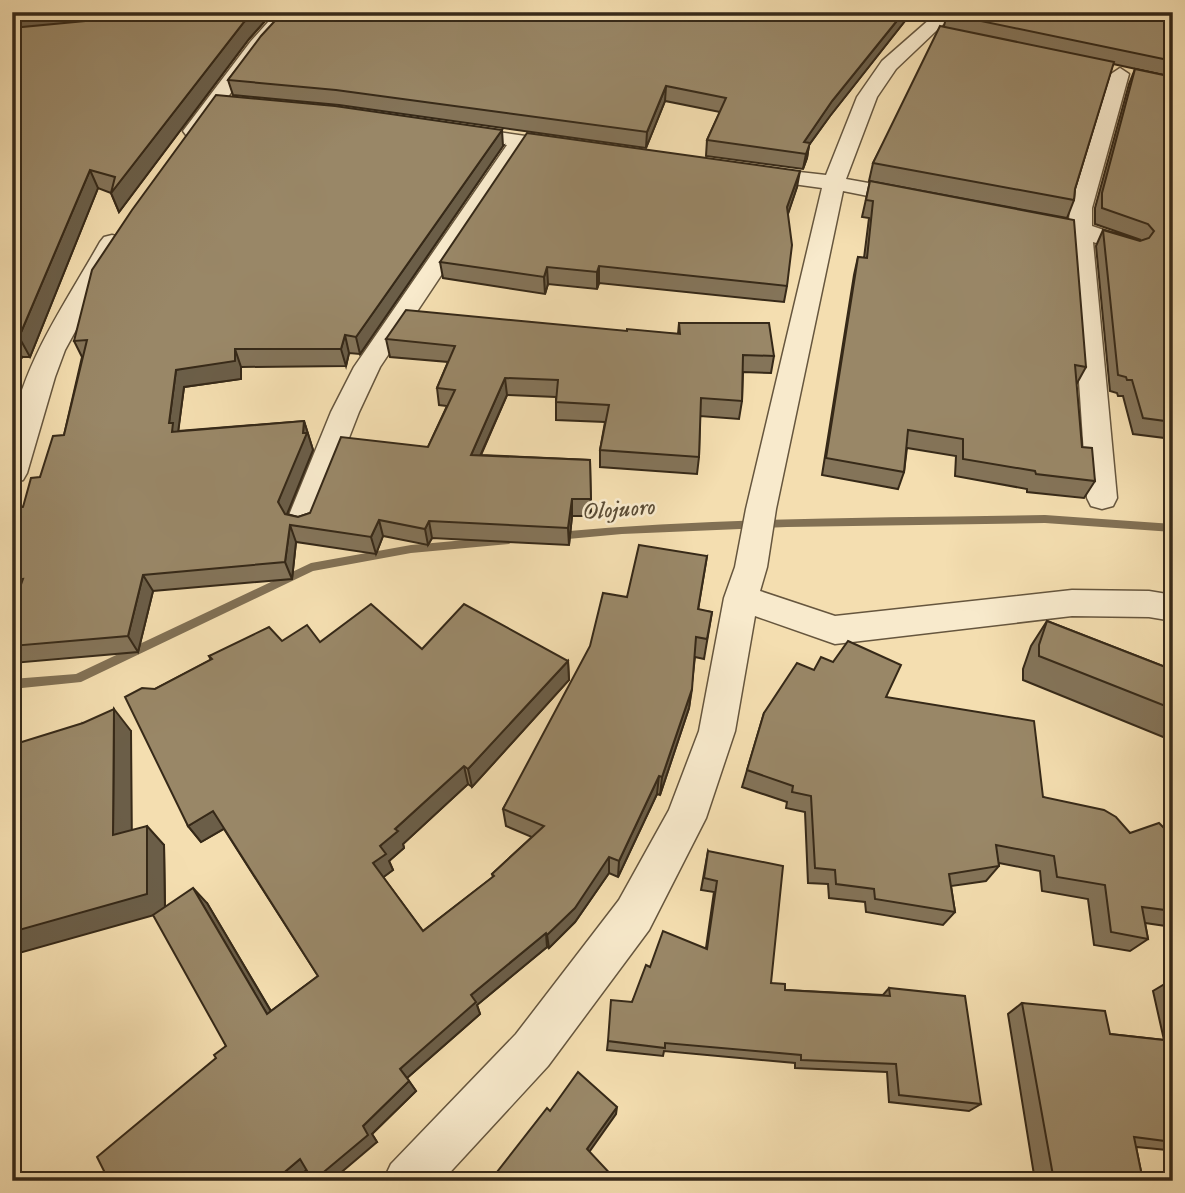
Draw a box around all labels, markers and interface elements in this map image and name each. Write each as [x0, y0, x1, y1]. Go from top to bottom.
water label: Olojuoro [581, 493, 657, 527]

